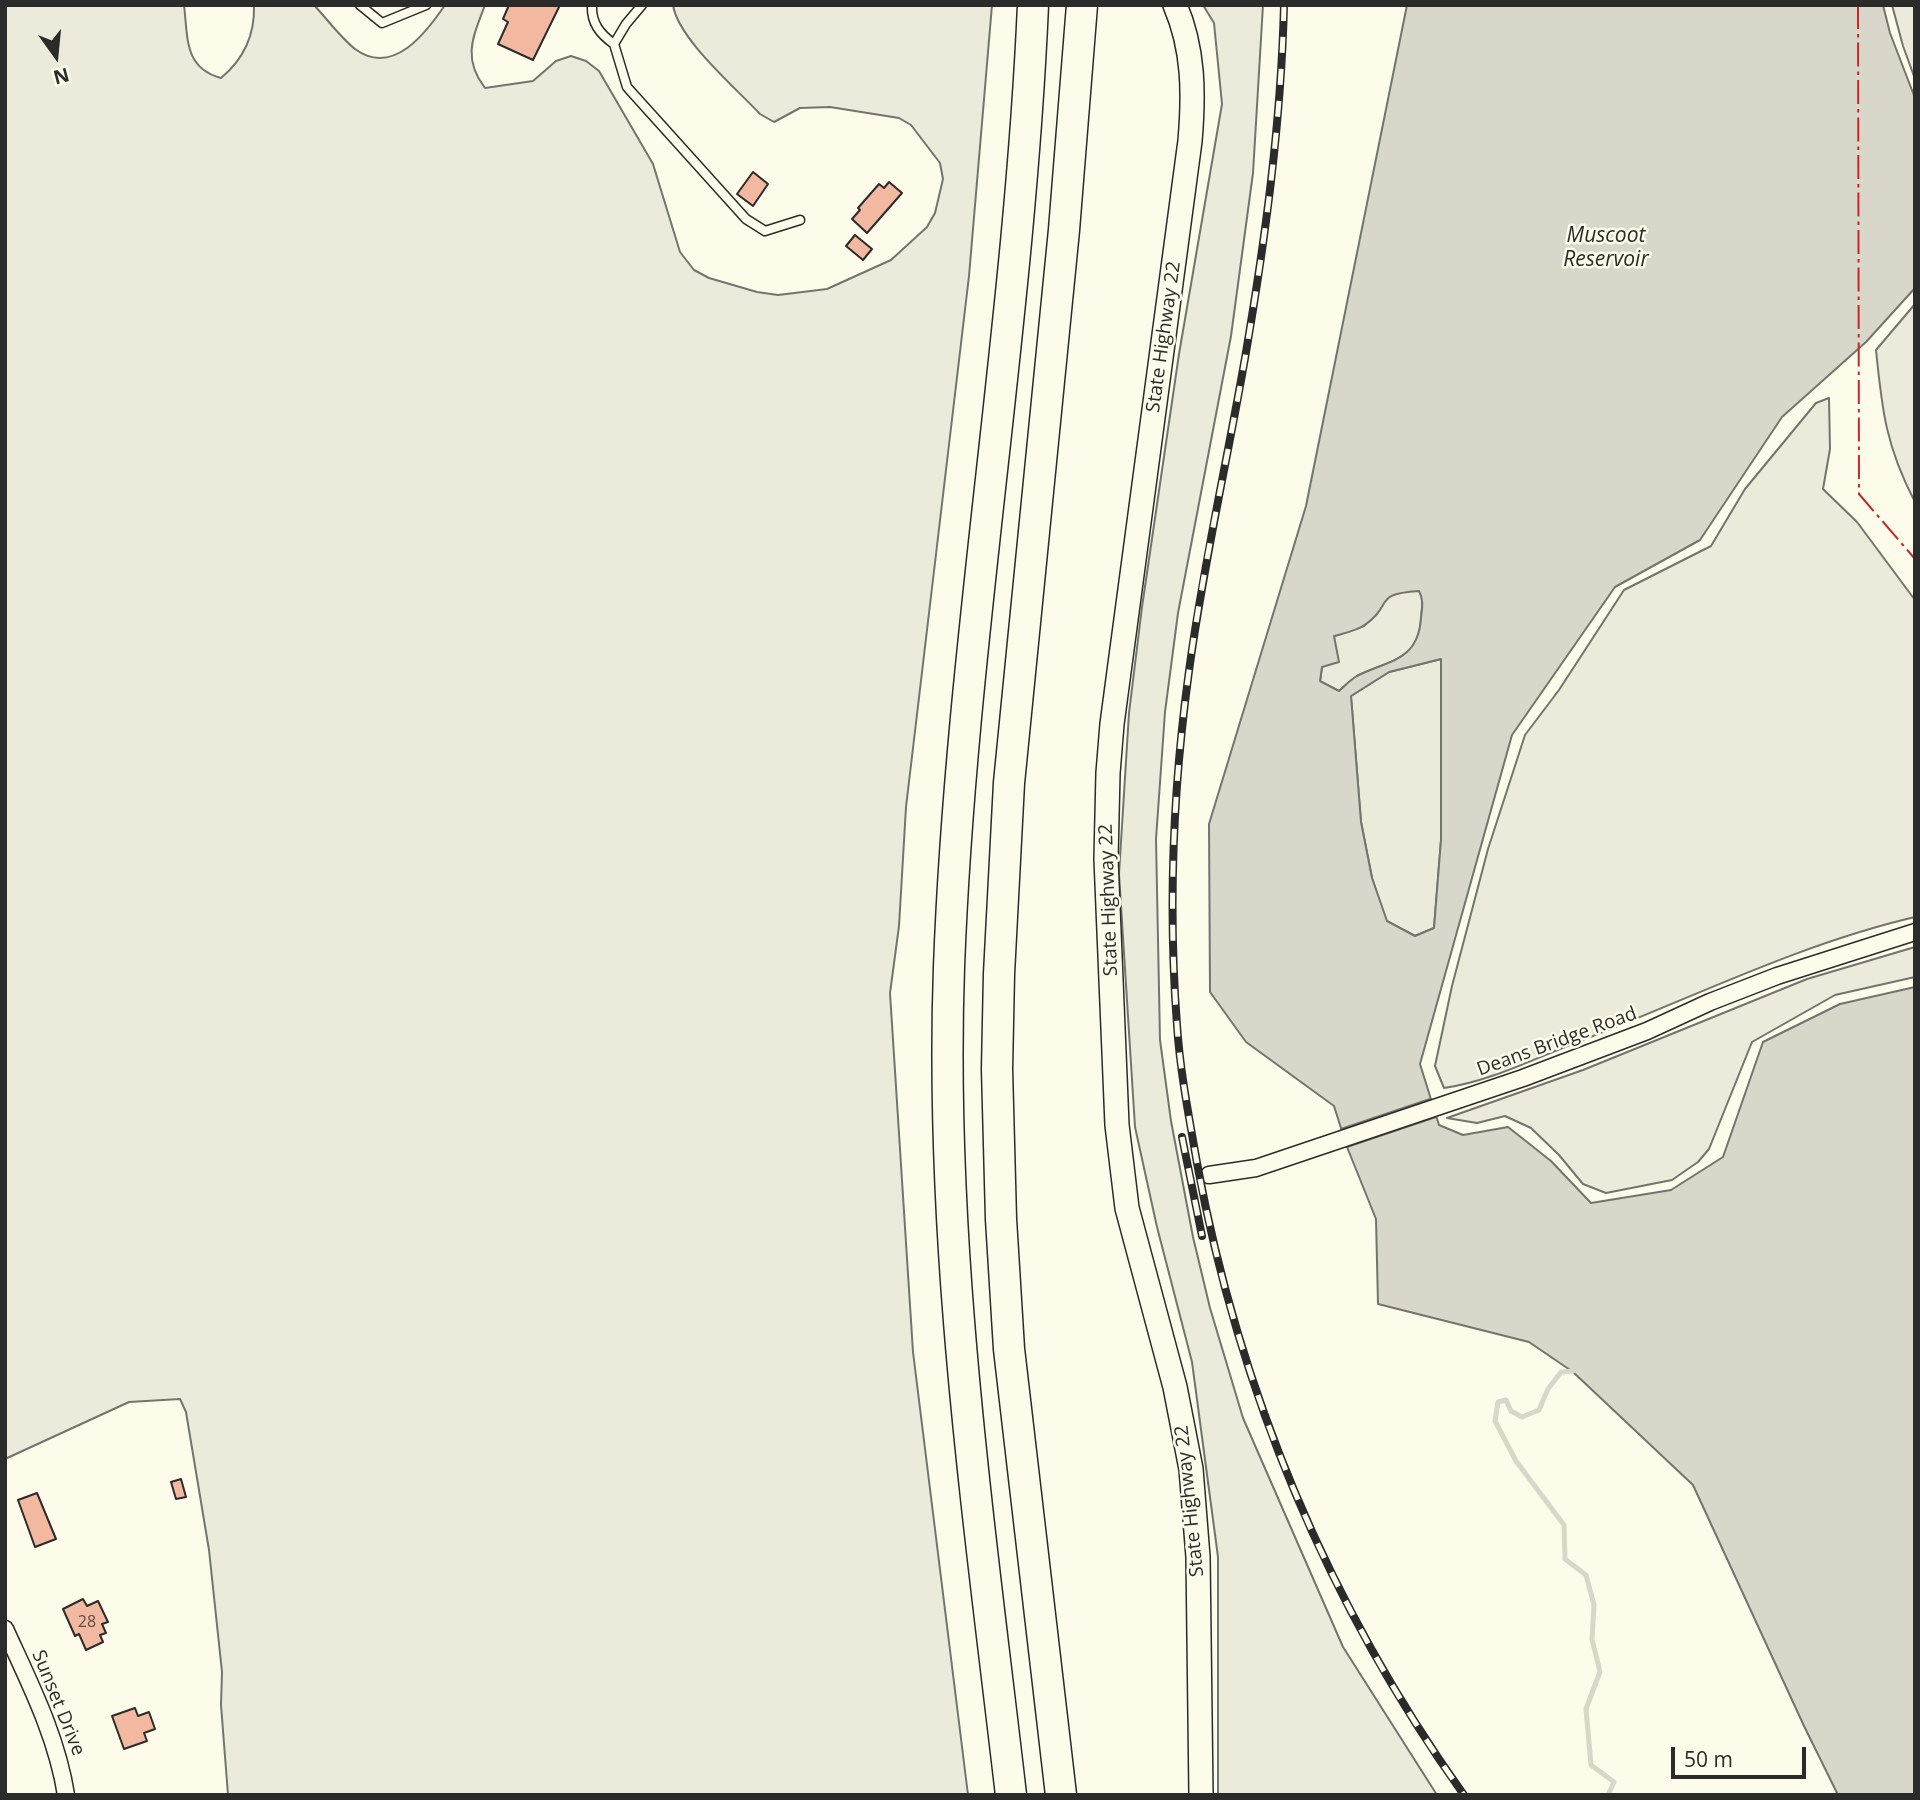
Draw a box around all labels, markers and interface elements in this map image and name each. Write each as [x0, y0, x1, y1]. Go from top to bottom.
north arrow [21, 21, 91, 91]
text: N [51, 62, 72, 91]
water label: Muscoot Reservoir [1563, 223, 1649, 273]
street label: State Highway 22 [1142, 260, 1186, 414]
street label: State Highway 22 [1095, 823, 1123, 977]
street label: Deans Bridge Road [1474, 1002, 1640, 1082]
street label: State Highway 22 [1171, 1424, 1209, 1578]
house number: 28 [78, 1612, 96, 1632]
street label: Sunset Drive [27, 1647, 89, 1759]
scale bar [1675, 1734, 1810, 1778]
text: 50 m [1684, 1745, 1733, 1773]

